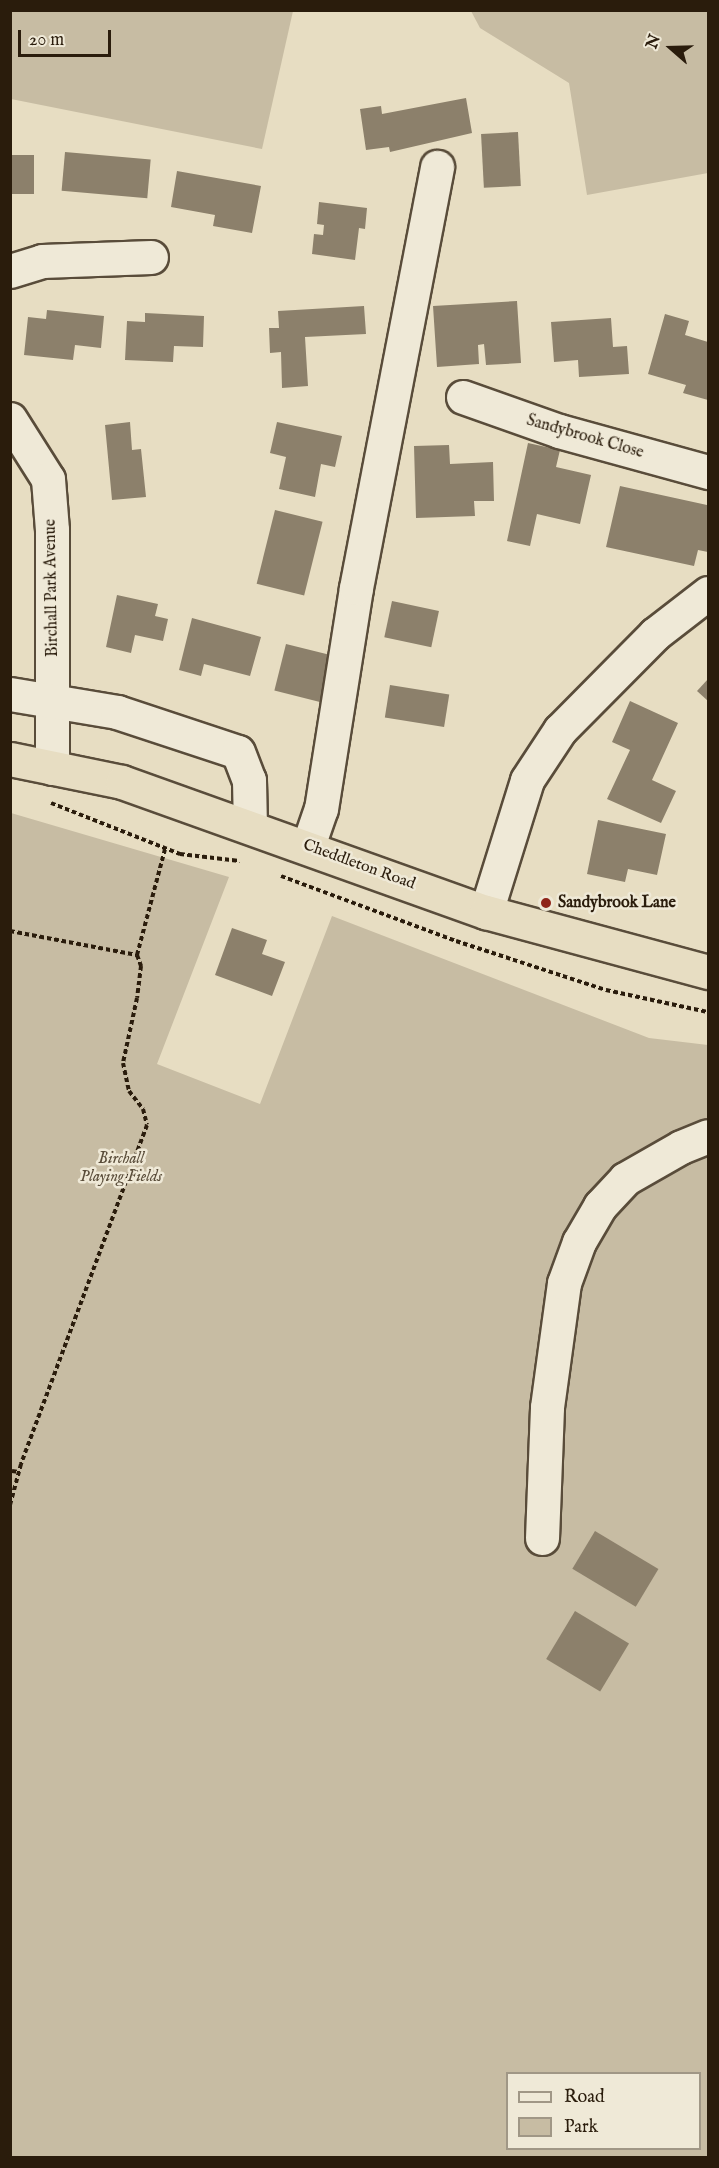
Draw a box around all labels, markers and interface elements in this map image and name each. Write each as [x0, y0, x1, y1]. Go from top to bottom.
scale bar [21, 18, 114, 56]
north arrow [641, 18, 701, 78]
text: 20 m [29, 29, 64, 52]
text: N [642, 32, 666, 52]
street label: Sandybrook Close [524, 411, 646, 463]
street label: Birchall Park Avenue [41, 519, 63, 657]
street label: Cheddleton Road [300, 836, 418, 894]
place label: Sandybrook Lane [558, 893, 676, 913]
marker: Sandybrook Lane [539, 896, 553, 910]
park label: Birchall Playing Fields [80, 1149, 162, 1187]
legend [506, 2072, 701, 2150]
text: Road [564, 2086, 605, 2109]
text: Park [564, 2116, 598, 2139]

